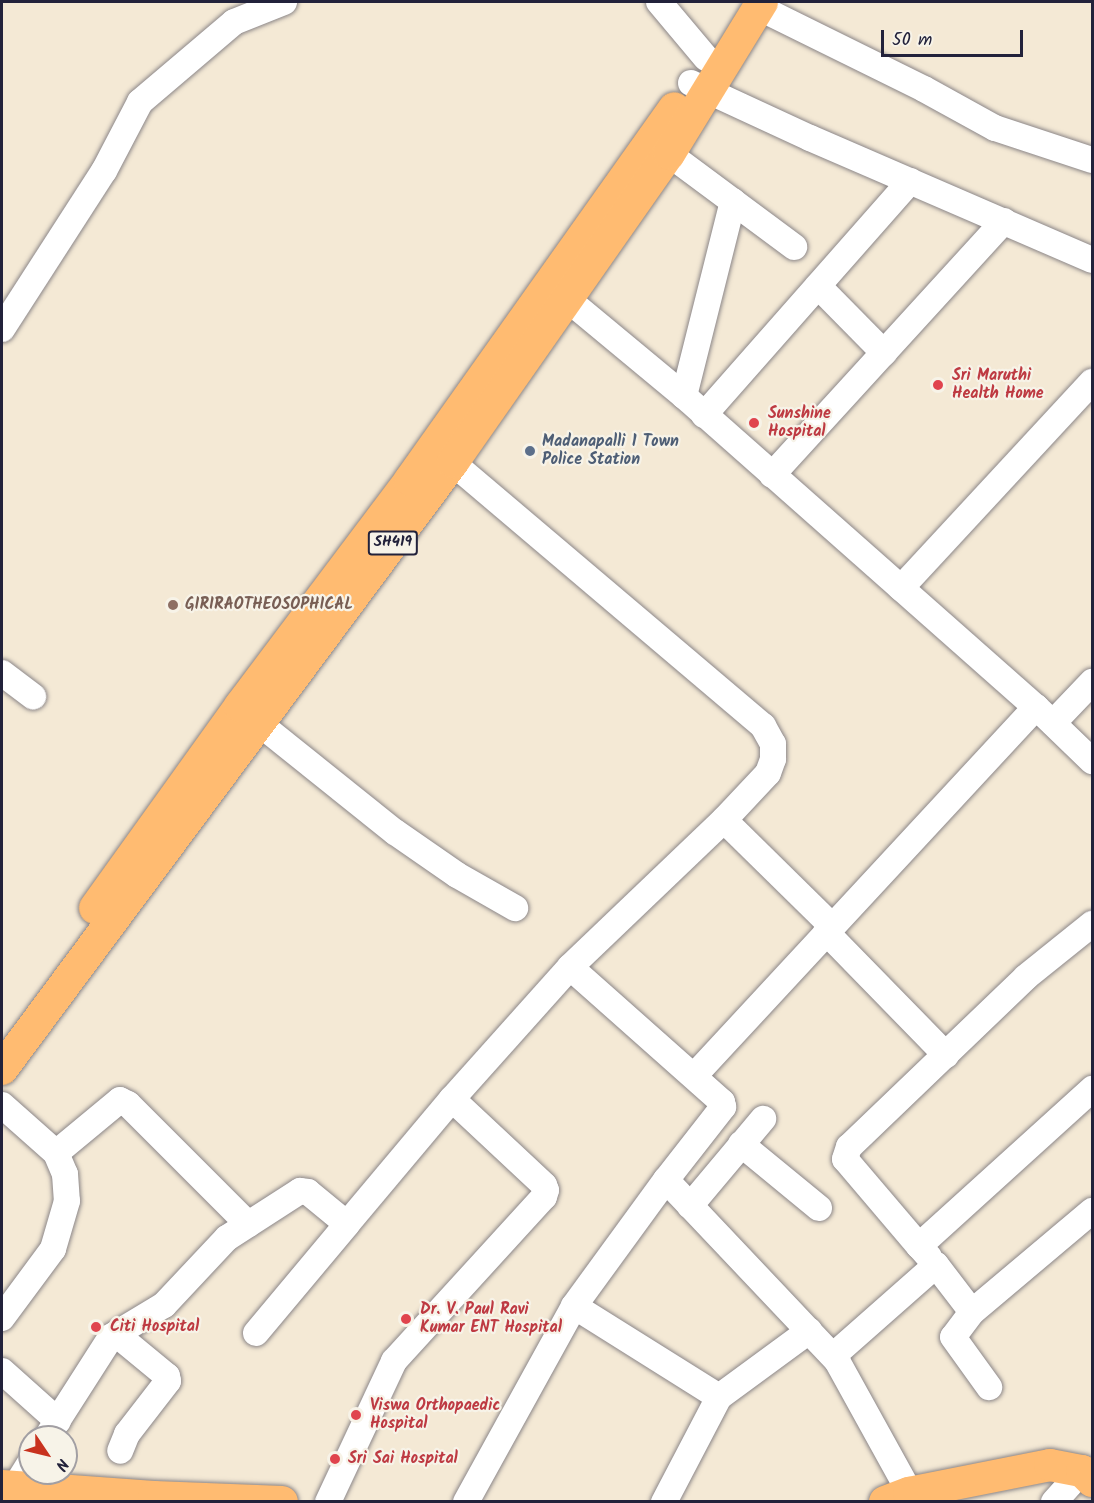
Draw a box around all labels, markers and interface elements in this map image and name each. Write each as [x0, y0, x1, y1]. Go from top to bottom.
scale bar [884, 18, 1026, 56]
text: 50 m [892, 26, 932, 55]
place label: Sri Maruthi Health Home [952, 366, 1044, 404]
marker: Sri Maruthi Health Home [929, 376, 947, 394]
place label: Sunshine Hospital [768, 404, 831, 442]
marker: Sunshine Hospital [745, 414, 763, 432]
place label: Madanapalli 1 Town Police Station [542, 432, 679, 470]
marker: Madanapalli 1 Town Police Station [523, 444, 537, 458]
road number: SH419 [368, 531, 418, 555]
place label: GIRIRAOTHEOSOPHICAL [185, 595, 353, 615]
marker: GIRIRAOTHEOSOPHICAL [166, 598, 180, 612]
place label: Dr. V. Paul Ravi Kumar ENT Hospital [420, 1300, 562, 1338]
marker: Dr. V. Paul Ravi Kumar ENT Hospital [397, 1310, 415, 1328]
place label: Citi Hospital [110, 1317, 199, 1337]
marker: Citi Hospital [87, 1318, 105, 1336]
place label: Viswa Orthopaedic Hospital [370, 1396, 500, 1434]
marker: Viswa Orthopaedic Hospital [347, 1406, 365, 1424]
north arrow [18, 1425, 78, 1485]
place label: Sri Sai Hospital [348, 1449, 458, 1469]
marker: Sri Sai Hospital [326, 1450, 344, 1468]
text: N [48, 1453, 75, 1476]

